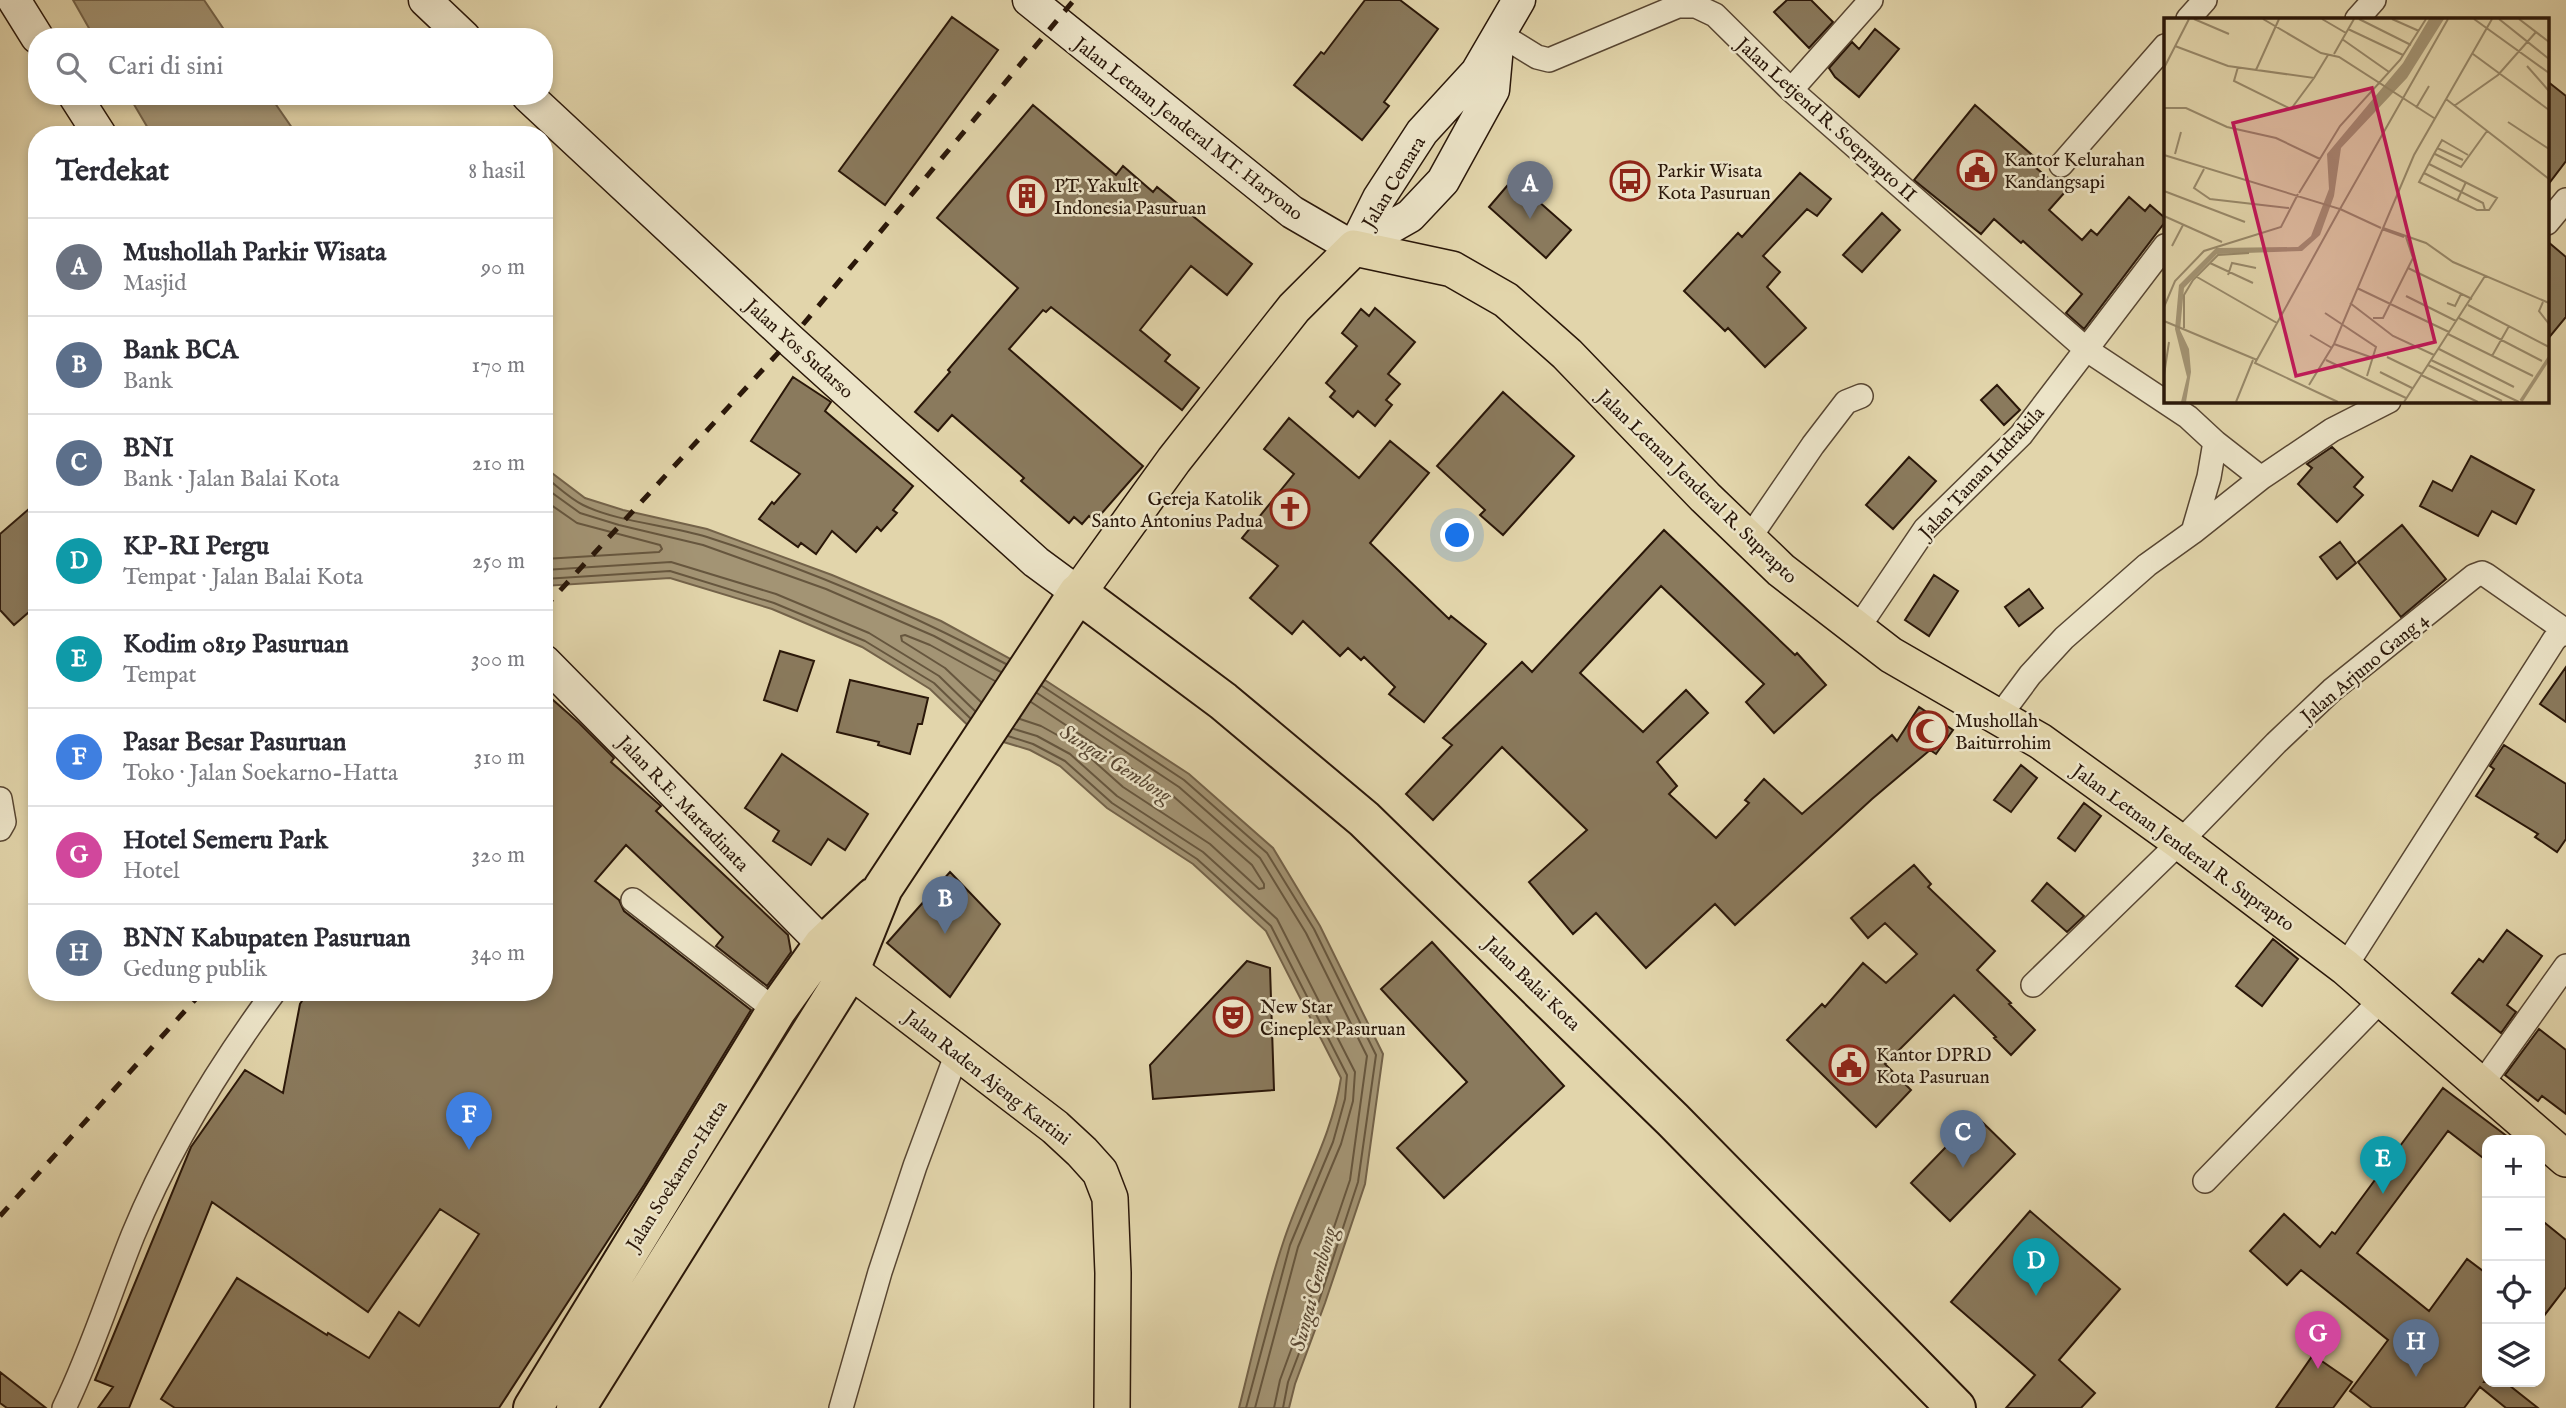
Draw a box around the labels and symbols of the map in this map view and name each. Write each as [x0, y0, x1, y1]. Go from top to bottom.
inset map [2164, 18, 2548, 402]
street label: Jalan Letnan Jenderal MT. Haryono [1067, 31, 1307, 227]
street label: Jalan Letjend R. Soeprapto II [1729, 32, 1921, 208]
street label: Jalan Cemara [1357, 132, 1432, 235]
public building icon: Kantor Kelurahan Kandangsapi [1956, 149, 1998, 191]
place label: Kantor Kelurahan Kandangsapi [2004, 149, 2145, 195]
bus stop icon: Parkir Wisata Kota Pasuruan [1609, 160, 1651, 202]
place label: Parkir Wisata Kota Pasuruan [1657, 160, 1771, 206]
pin: A [1507, 161, 1553, 219]
building icon: PT. Yakult Indonesia Pasuruan [1006, 175, 1048, 217]
place label: PT. Yakult Indonesia Pasuruan [1054, 175, 1206, 221]
street label: Jalan Yos Sudarso [738, 293, 858, 405]
street label: Jalan Letnan Jenderal R. Suprapto [1590, 384, 1802, 590]
street label: Jalan Taman Indrakila [1913, 401, 2051, 546]
place label: Gereja Katolik Santo Antonius Padua [1092, 488, 1264, 534]
church icon: Gereja Katolik Santo Antonius Padua [1269, 488, 1311, 530]
your location [1440, 518, 1474, 552]
street label: Jalan Arjuno Gang 4 [2295, 608, 2434, 730]
mosque icon: Mushollah Baiturrohim [1907, 710, 1949, 752]
place label: Mushollah Baiturrohim [1955, 710, 2051, 756]
water label: Sungai Gembong [1054, 719, 1177, 810]
street label: Jalan R.E. Martadinata [610, 730, 754, 878]
street label: Jalan Letnan Jenderal R. Suprapto [2065, 759, 2299, 937]
pin: B [922, 876, 968, 934]
street label: Jalan Balai Kota [1477, 931, 1586, 1037]
theatre icon: New Star Cineplex Pasuruan [1212, 996, 1254, 1038]
place label: New Star Cineplex Pasuruan [1260, 996, 1406, 1042]
street label: Jalan Raden Ajeng Kartini [897, 1005, 1075, 1151]
public building icon: Kantor DPRD Kota Pasuruan [1828, 1044, 1870, 1086]
place label: Kantor DPRD Kota Pasuruan [1876, 1044, 1991, 1090]
pin: F [446, 1092, 492, 1150]
street label: Jalan Soekarno-Hatta [621, 1096, 734, 1257]
pin: C [1940, 1110, 1986, 1168]
pin: E [2360, 1136, 2406, 1194]
water label: Sungai Gembong [1285, 1223, 1344, 1354]
pin: D [2013, 1238, 2059, 1296]
pin: G [2295, 1311, 2341, 1369]
pin: H [2393, 1319, 2439, 1377]

